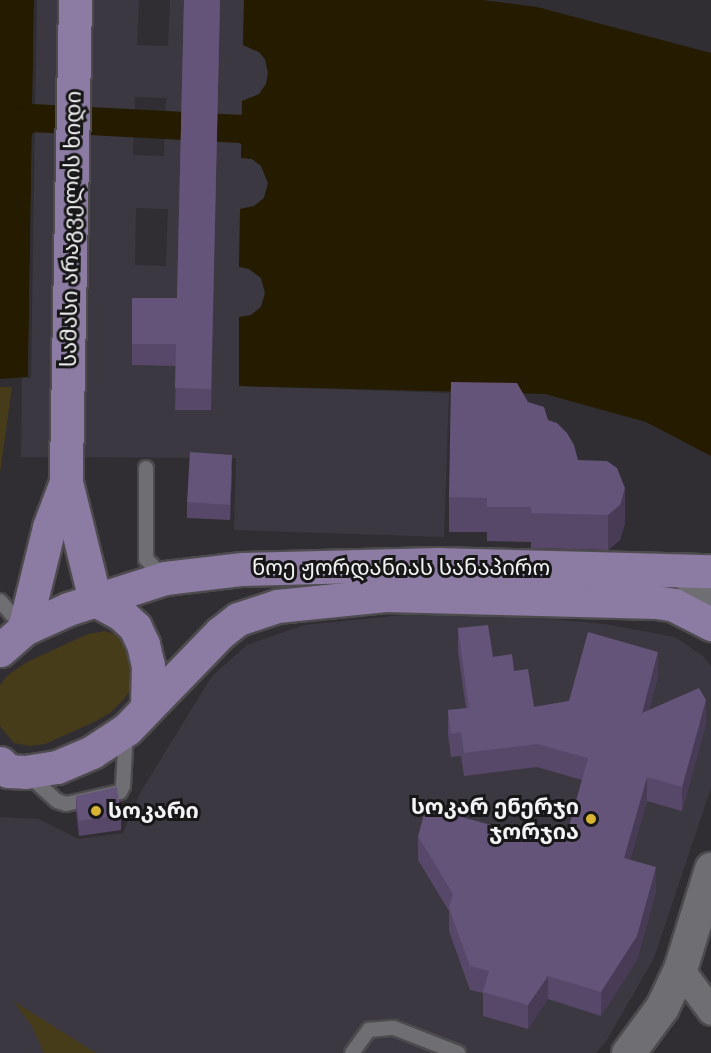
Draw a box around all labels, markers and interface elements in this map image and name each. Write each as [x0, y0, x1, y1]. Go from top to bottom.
street label: სამასი არაგველის ხიდი [55, 91, 87, 367]
street label: ნოე ჟორდანიას სანაპირო [252, 555, 550, 581]
place label: სოკარ ენერჯი ჯორჯია [411, 793, 579, 844]
place label: სოკარი [108, 798, 199, 824]
marker: სოკარი [89, 804, 103, 818]
marker: სოკარ ენერჯი ჯორჯია [584, 812, 598, 826]

